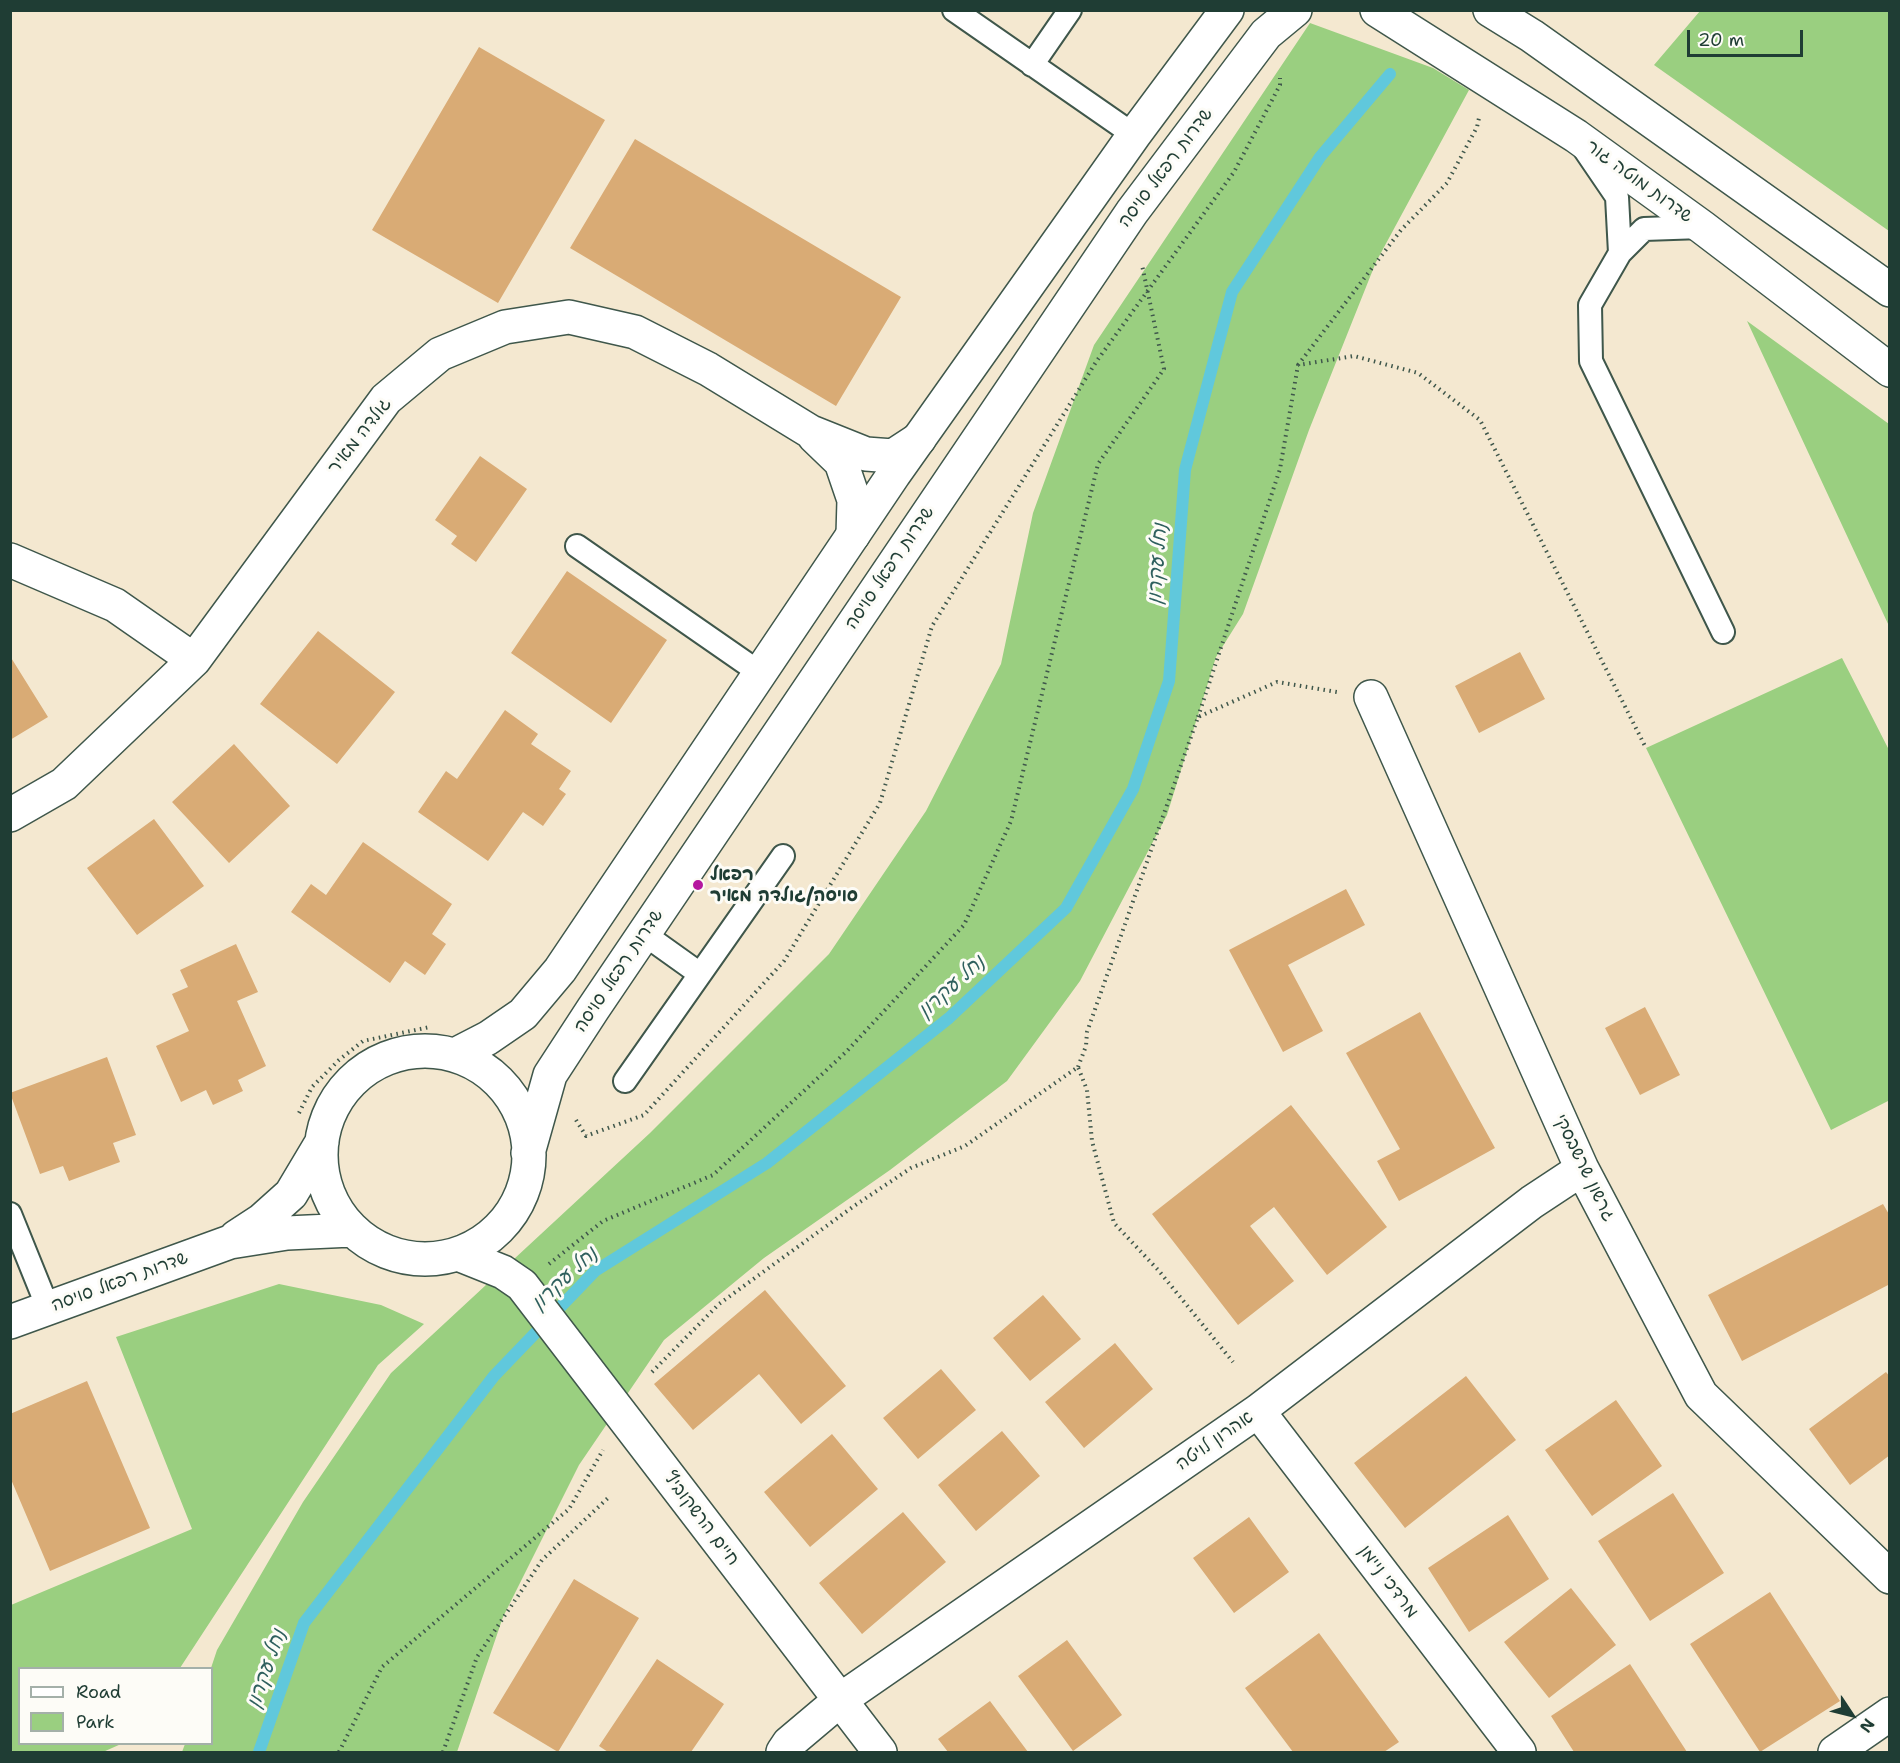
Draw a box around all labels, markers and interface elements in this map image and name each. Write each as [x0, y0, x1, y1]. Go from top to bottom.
scale bar [1690, 18, 1806, 56]
text: 20 m [1698, 28, 1744, 52]
street label: שדרות רפאל סויסה [1114, 104, 1218, 232]
street label: שדרות מוטה גור [1581, 136, 1697, 228]
street label: גולדה מאיר [324, 394, 396, 478]
street label: שדרות רפאל סויסה [841, 502, 939, 634]
water label: נחל עקרון [1143, 523, 1173, 605]
place label: רפאל סויסה/גולדה מאיר [710, 864, 858, 906]
marker: רפאל סויסה/גולדה מאיר [691, 878, 705, 892]
street label: שדרות רפאל סויסה [570, 905, 668, 1037]
water label: נחל עקרון [914, 951, 990, 1023]
street label: גרשון שרשבסקי [1549, 1111, 1619, 1225]
water label: נחל עקרון [527, 1243, 603, 1315]
street label: שדרות רפאל סויסה [49, 1247, 191, 1317]
street label: אהרון לויטה [1172, 1407, 1258, 1475]
street label: חיים הרשקוביץ [659, 1468, 743, 1570]
street label: מרדכי ניימן [1354, 1541, 1422, 1623]
water label: נחל עקרון [242, 1627, 292, 1711]
legend [18, 1667, 213, 1745]
text: Road [76, 1680, 121, 1704]
north arrow [1822, 1685, 1882, 1745]
text: Park [76, 1710, 115, 1734]
text: N [1855, 1714, 1879, 1737]

